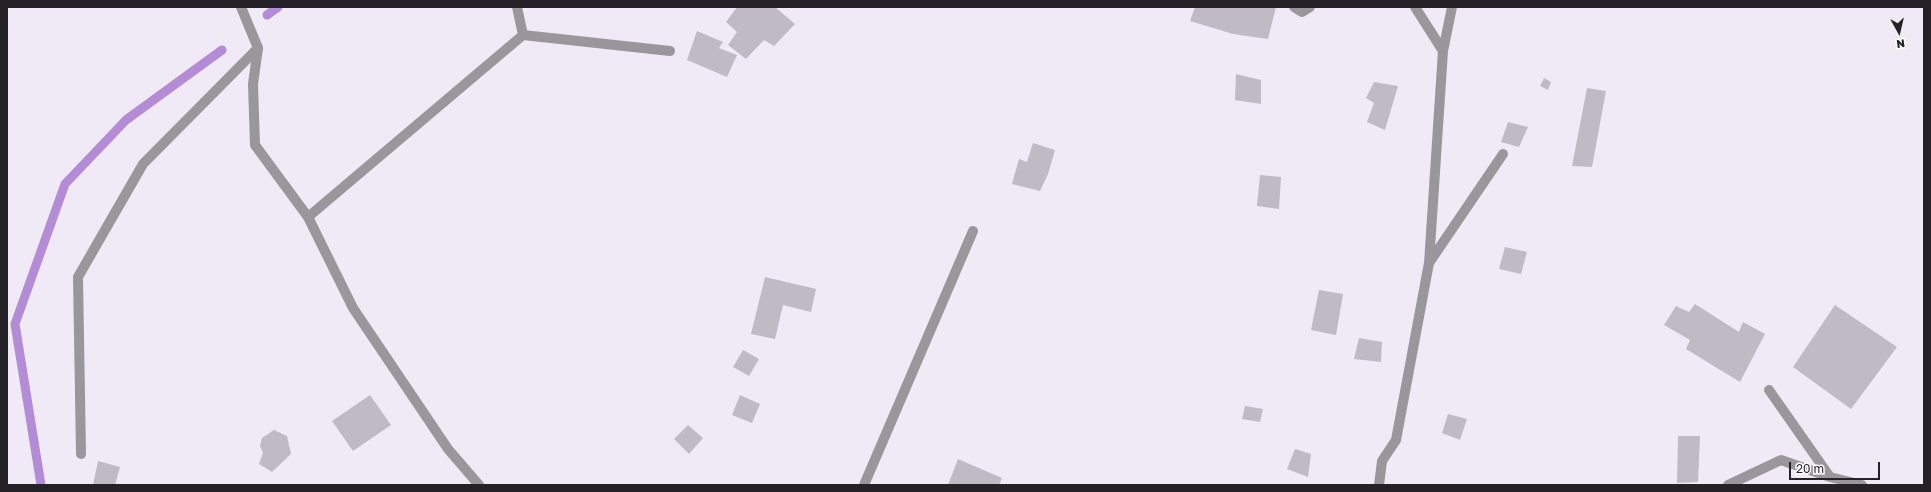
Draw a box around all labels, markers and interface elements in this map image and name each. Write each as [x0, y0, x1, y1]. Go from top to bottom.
north arrow [1879, 12, 1919, 52]
text: N [1896, 37, 1906, 51]
scale bar [1791, 454, 1882, 480]
text: 20 m [1796, 461, 1824, 476]

